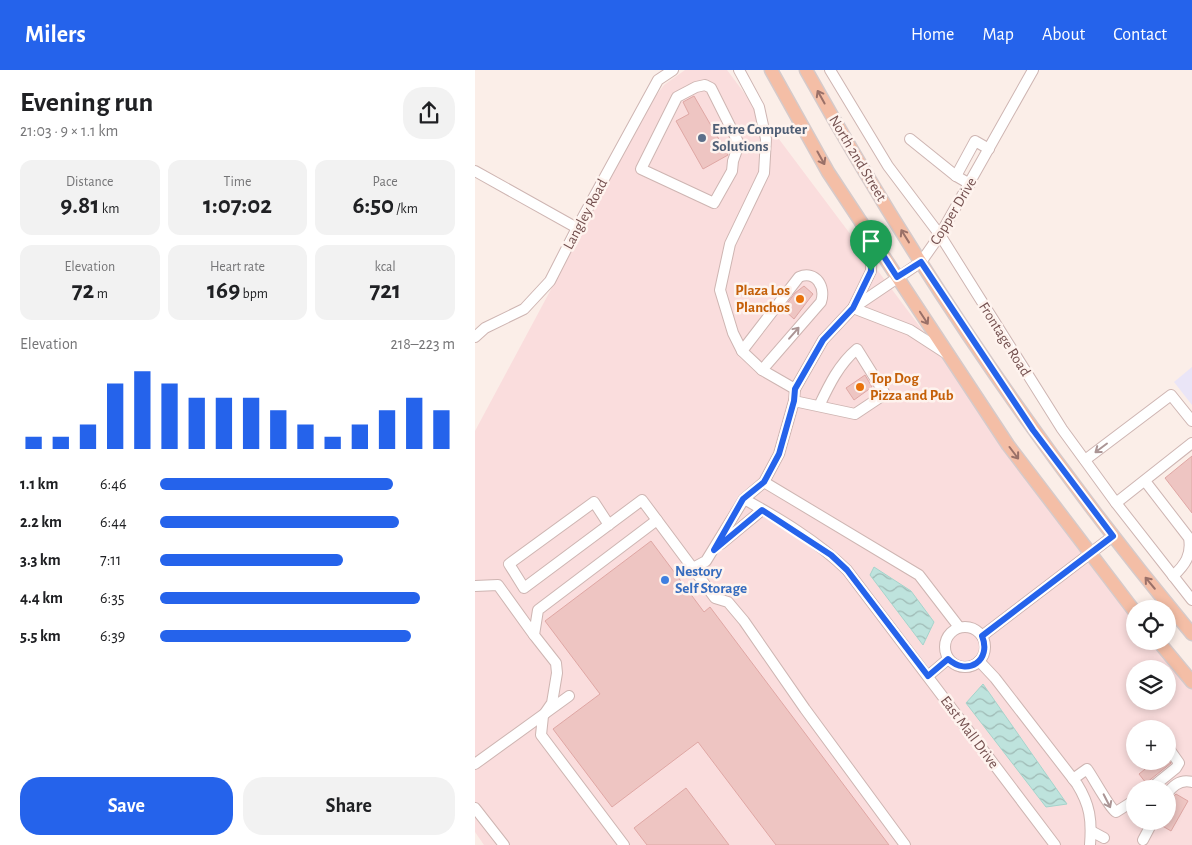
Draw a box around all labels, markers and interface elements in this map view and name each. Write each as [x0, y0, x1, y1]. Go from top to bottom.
text: Milers [25, 23, 86, 47]
text: Home [911, 26, 954, 44]
text: Map [982, 26, 1014, 44]
text: About [1042, 26, 1085, 44]
text: Contact [1113, 26, 1167, 44]
button: share [403, 87, 455, 139]
text: Evening run [20, 89, 153, 117]
one-way arrow [816, 90, 826, 104]
street label: North 2nd Street [826, 113, 889, 204]
place label: Entre Computer Solutions [712, 122, 808, 154]
text: 21:03 · 9 × 1.1 km [20, 123, 118, 139]
marker: Entre Computer Solutions [696, 132, 708, 144]
one-way arrow [816, 151, 826, 165]
text: Distance [66, 175, 114, 189]
text: Time [224, 175, 251, 189]
text: Pace [373, 175, 398, 189]
street label: Copper Drive [928, 175, 979, 248]
street label: Langley Road [561, 176, 610, 252]
text: 9.81 [60, 193, 99, 218]
text: 1:07:02 [203, 193, 272, 218]
text: 6:50 [352, 193, 394, 218]
text: km [99, 202, 119, 216]
text: /km [394, 202, 418, 216]
pin [850, 220, 892, 271]
icon: arrive [857, 227, 885, 255]
one-way arrow [899, 229, 910, 243]
text: Elevation [65, 260, 115, 274]
text: Heart rate [210, 260, 265, 274]
text: kcal [374, 260, 396, 274]
text: 72 [72, 278, 94, 303]
text: 169 [207, 278, 240, 303]
text: 721 [369, 278, 401, 303]
place label: Plaza Los Planchos [735, 283, 790, 315]
text: m [94, 287, 108, 301]
text: bpm [240, 287, 268, 301]
marker: Plaza Los Planchos [794, 293, 806, 305]
street label: Frontage Road [976, 300, 1033, 379]
one-way arrow [919, 311, 929, 325]
one-way arrow [788, 327, 800, 340]
text: Elevation [20, 336, 78, 352]
text: 218–223 m [390, 336, 455, 352]
place label: Top Dog Pizza and Pub [870, 371, 954, 403]
marker: Top Dog Pizza and Pub [854, 381, 866, 393]
one-way arrow [1095, 442, 1108, 453]
one-way arrow [1009, 446, 1019, 460]
text: 1.1 km [20, 476, 58, 492]
text: 6:46 [100, 476, 126, 492]
text: 2.2 km [20, 514, 62, 530]
text: 6:44 [100, 514, 127, 530]
text: 3.3 km [20, 552, 61, 568]
text: 7:11 [100, 552, 121, 568]
place label: Nestory Self Storage [675, 564, 747, 596]
marker: Nestory Self Storage [659, 574, 671, 586]
one-way arrow [1144, 577, 1155, 590]
text: 4.4 km [20, 590, 63, 606]
text: 6:35 [100, 590, 124, 606]
map controls [1126, 600, 1176, 830]
button: locate [1126, 600, 1176, 650]
text: 5.5 km [20, 628, 61, 644]
text: 6:39 [100, 628, 125, 644]
button: layers [1126, 660, 1176, 710]
street label: East Mall Drive [938, 693, 1002, 771]
button: + [1126, 720, 1176, 770]
button: Save [20, 777, 233, 835]
button: Share [243, 777, 455, 835]
button: − [1126, 780, 1176, 830]
one-way arrow [1103, 793, 1112, 808]

